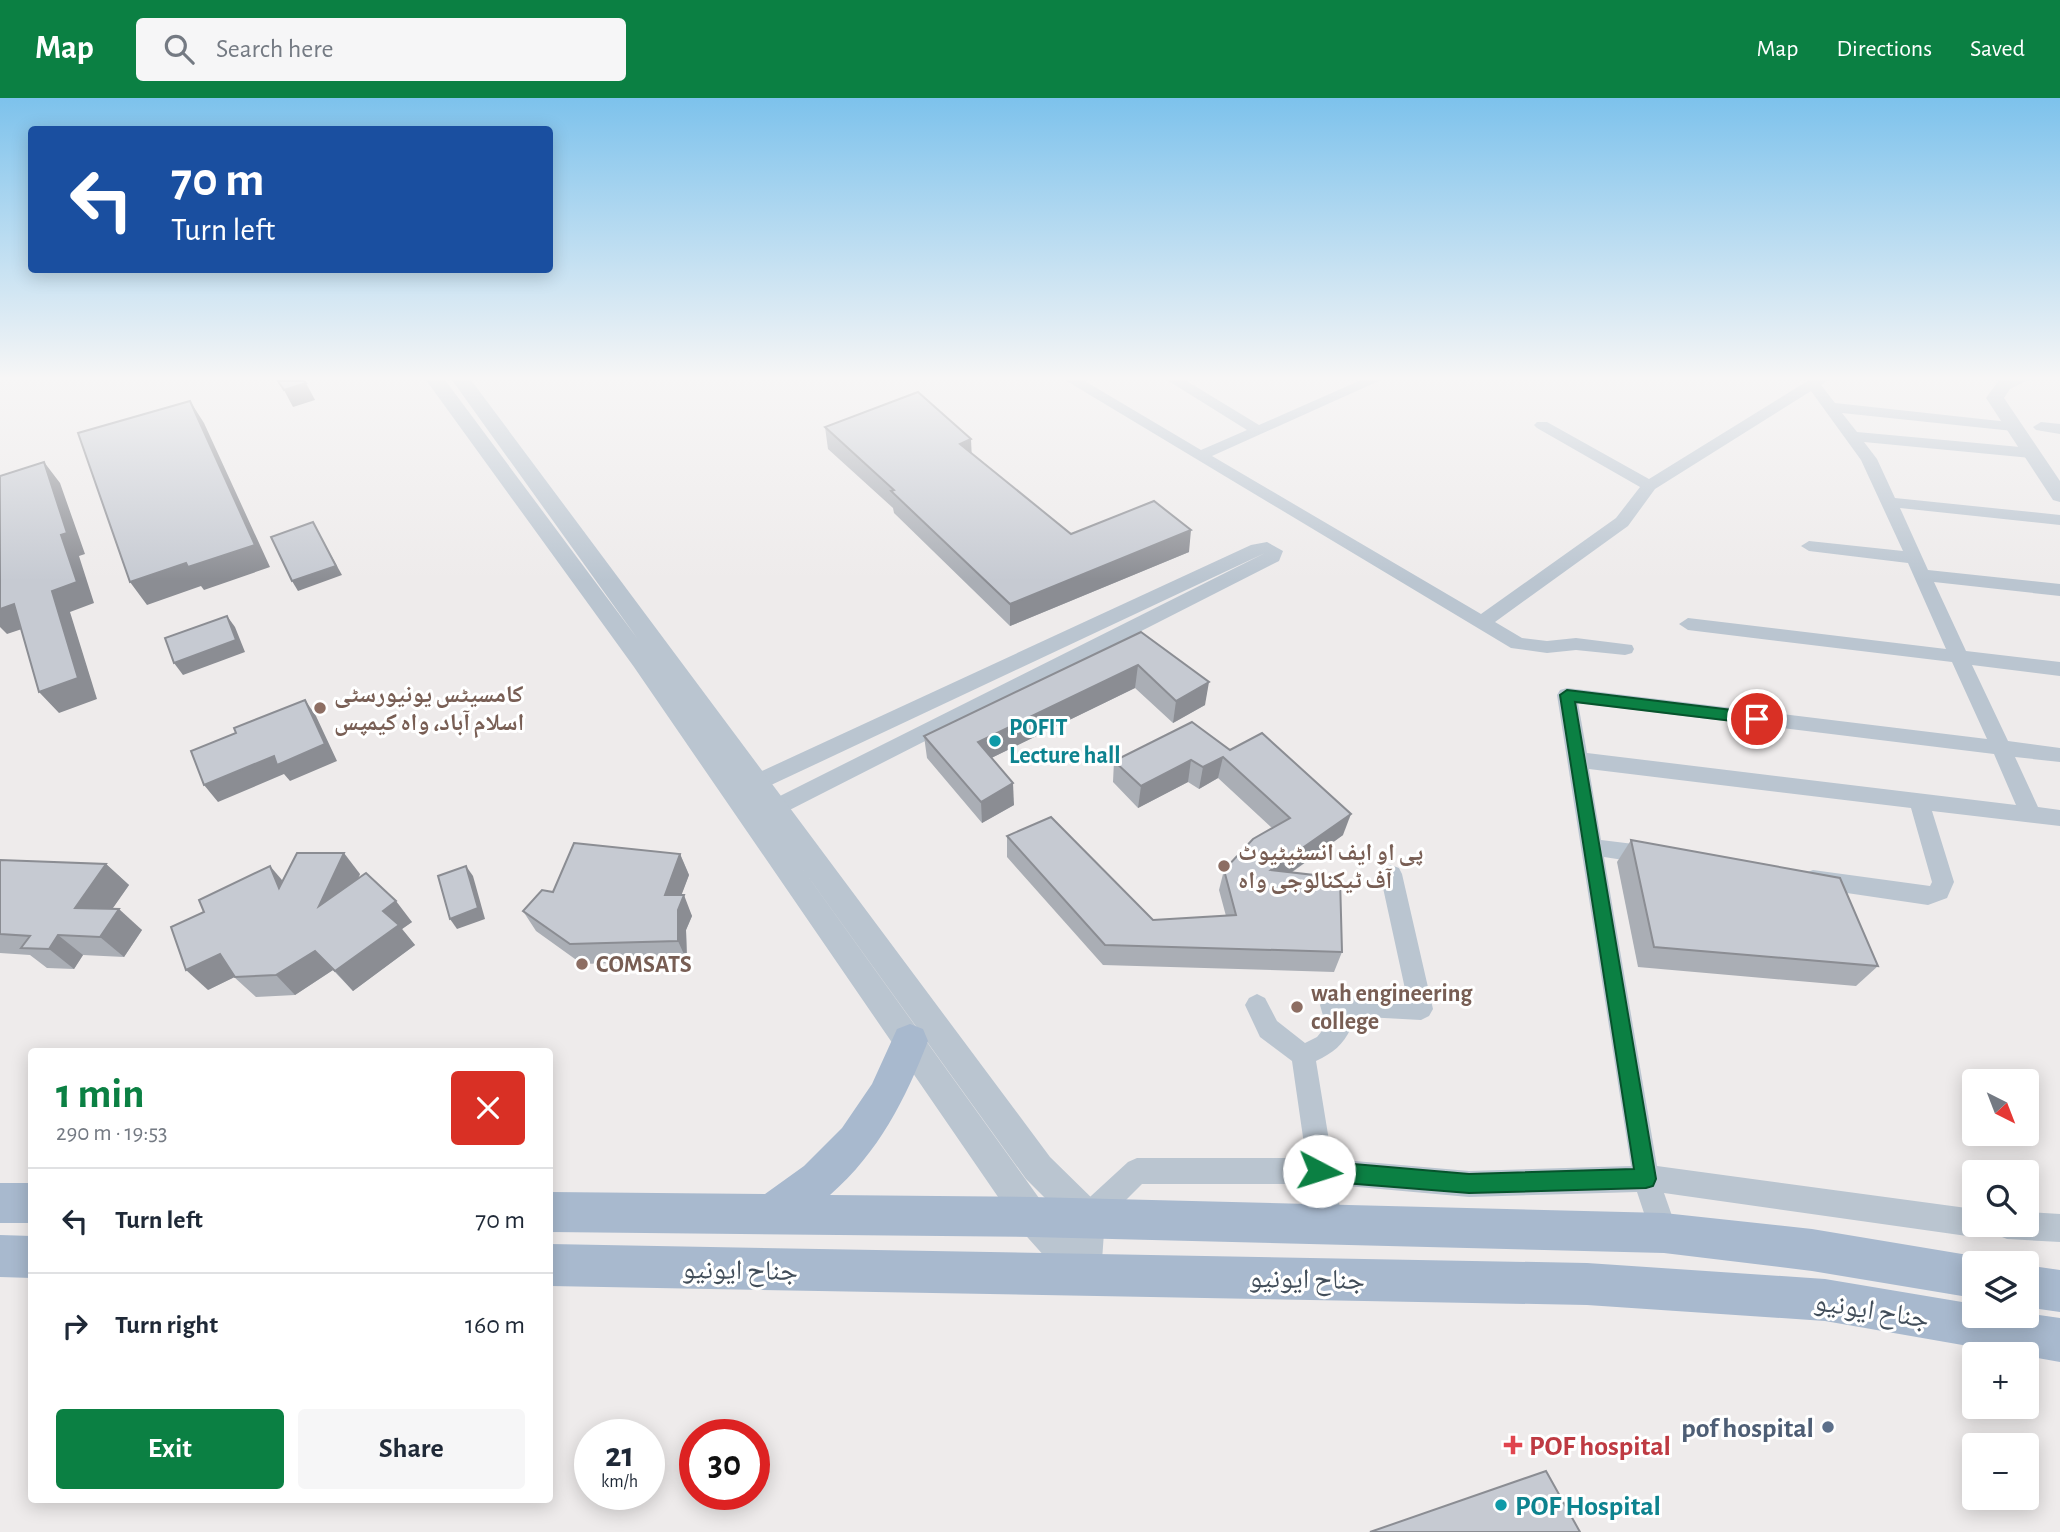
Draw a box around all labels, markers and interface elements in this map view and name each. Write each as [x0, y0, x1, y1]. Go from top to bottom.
search box [136, 18, 626, 81]
icon: search [160, 30, 198, 68]
text: Map [35, 32, 94, 65]
text: Search here [216, 36, 334, 62]
text: Map [1756, 37, 1798, 61]
text: Directions [1836, 37, 1932, 61]
text: Saved [1970, 37, 2025, 61]
icon: left [56, 154, 147, 245]
text: 70 m [171, 156, 265, 205]
text: Turn left [171, 214, 275, 246]
place label: کامسیٹس یونیورسٹی اسلام آباد، واہ کیمپس [334, 683, 524, 739]
pin [1727, 689, 1787, 749]
marker: کامسیٹس یونیورسٹی اسلام آباد، واہ کیمپس [312, 700, 328, 716]
icon: arrive [1738, 700, 1776, 738]
place label: POFIT Lecture hall [1009, 716, 1121, 768]
marker: POFIT Lecture hall [987, 733, 1003, 749]
place label: پی او ایف انسٹیٹیوٹ آف ٹیکنالوجی واہ [1238, 841, 1423, 894]
marker: پی او ایف انسٹیٹیوٹ آف ٹیکنالوجی واہ [1216, 858, 1232, 874]
place label: COMSATS [596, 953, 692, 977]
marker: COMSATS [574, 956, 590, 972]
place label: wah engineering college [1311, 982, 1473, 1034]
marker: wah engineering college [1289, 999, 1305, 1015]
north arrow [1962, 1069, 2039, 1146]
map controls [1962, 1069, 2039, 1510]
button: close [451, 1071, 525, 1145]
text: 1 min [56, 1073, 145, 1115]
text: 290 m · 19:53 [56, 1122, 168, 1145]
position arrow [1282, 1134, 1356, 1208]
button: search [1962, 1160, 2039, 1237]
icon: left [56, 1202, 94, 1240]
text: Turn left [115, 1207, 203, 1233]
text: 70 m [475, 1207, 525, 1233]
button: layers [1962, 1251, 2039, 1328]
street label: جناح ایونیو [682, 1256, 798, 1288]
street label: جناح ایونیو [1249, 1265, 1365, 1297]
street label: جناح ایونیو [1812, 1288, 1931, 1336]
icon: right [56, 1307, 94, 1345]
text: Turn right [115, 1312, 218, 1338]
text: 160 m [465, 1312, 525, 1338]
button: + [1962, 1342, 2039, 1419]
button: Exit [56, 1409, 284, 1489]
button: Share [298, 1409, 525, 1489]
place label: pof hospital [1681, 1415, 1814, 1443]
speed limit sign: 30 [679, 1419, 770, 1510]
marker: pof hospital [1820, 1419, 1836, 1435]
place label: POF hospital [1529, 1433, 1671, 1461]
button: − [1962, 1433, 2039, 1510]
marker: POF hospital [1503, 1435, 1523, 1455]
text: 21 [605, 1438, 634, 1473]
text: km/h [601, 1473, 638, 1491]
place label: POF Hospital [1515, 1493, 1661, 1521]
marker: POF Hospital [1493, 1497, 1509, 1513]

